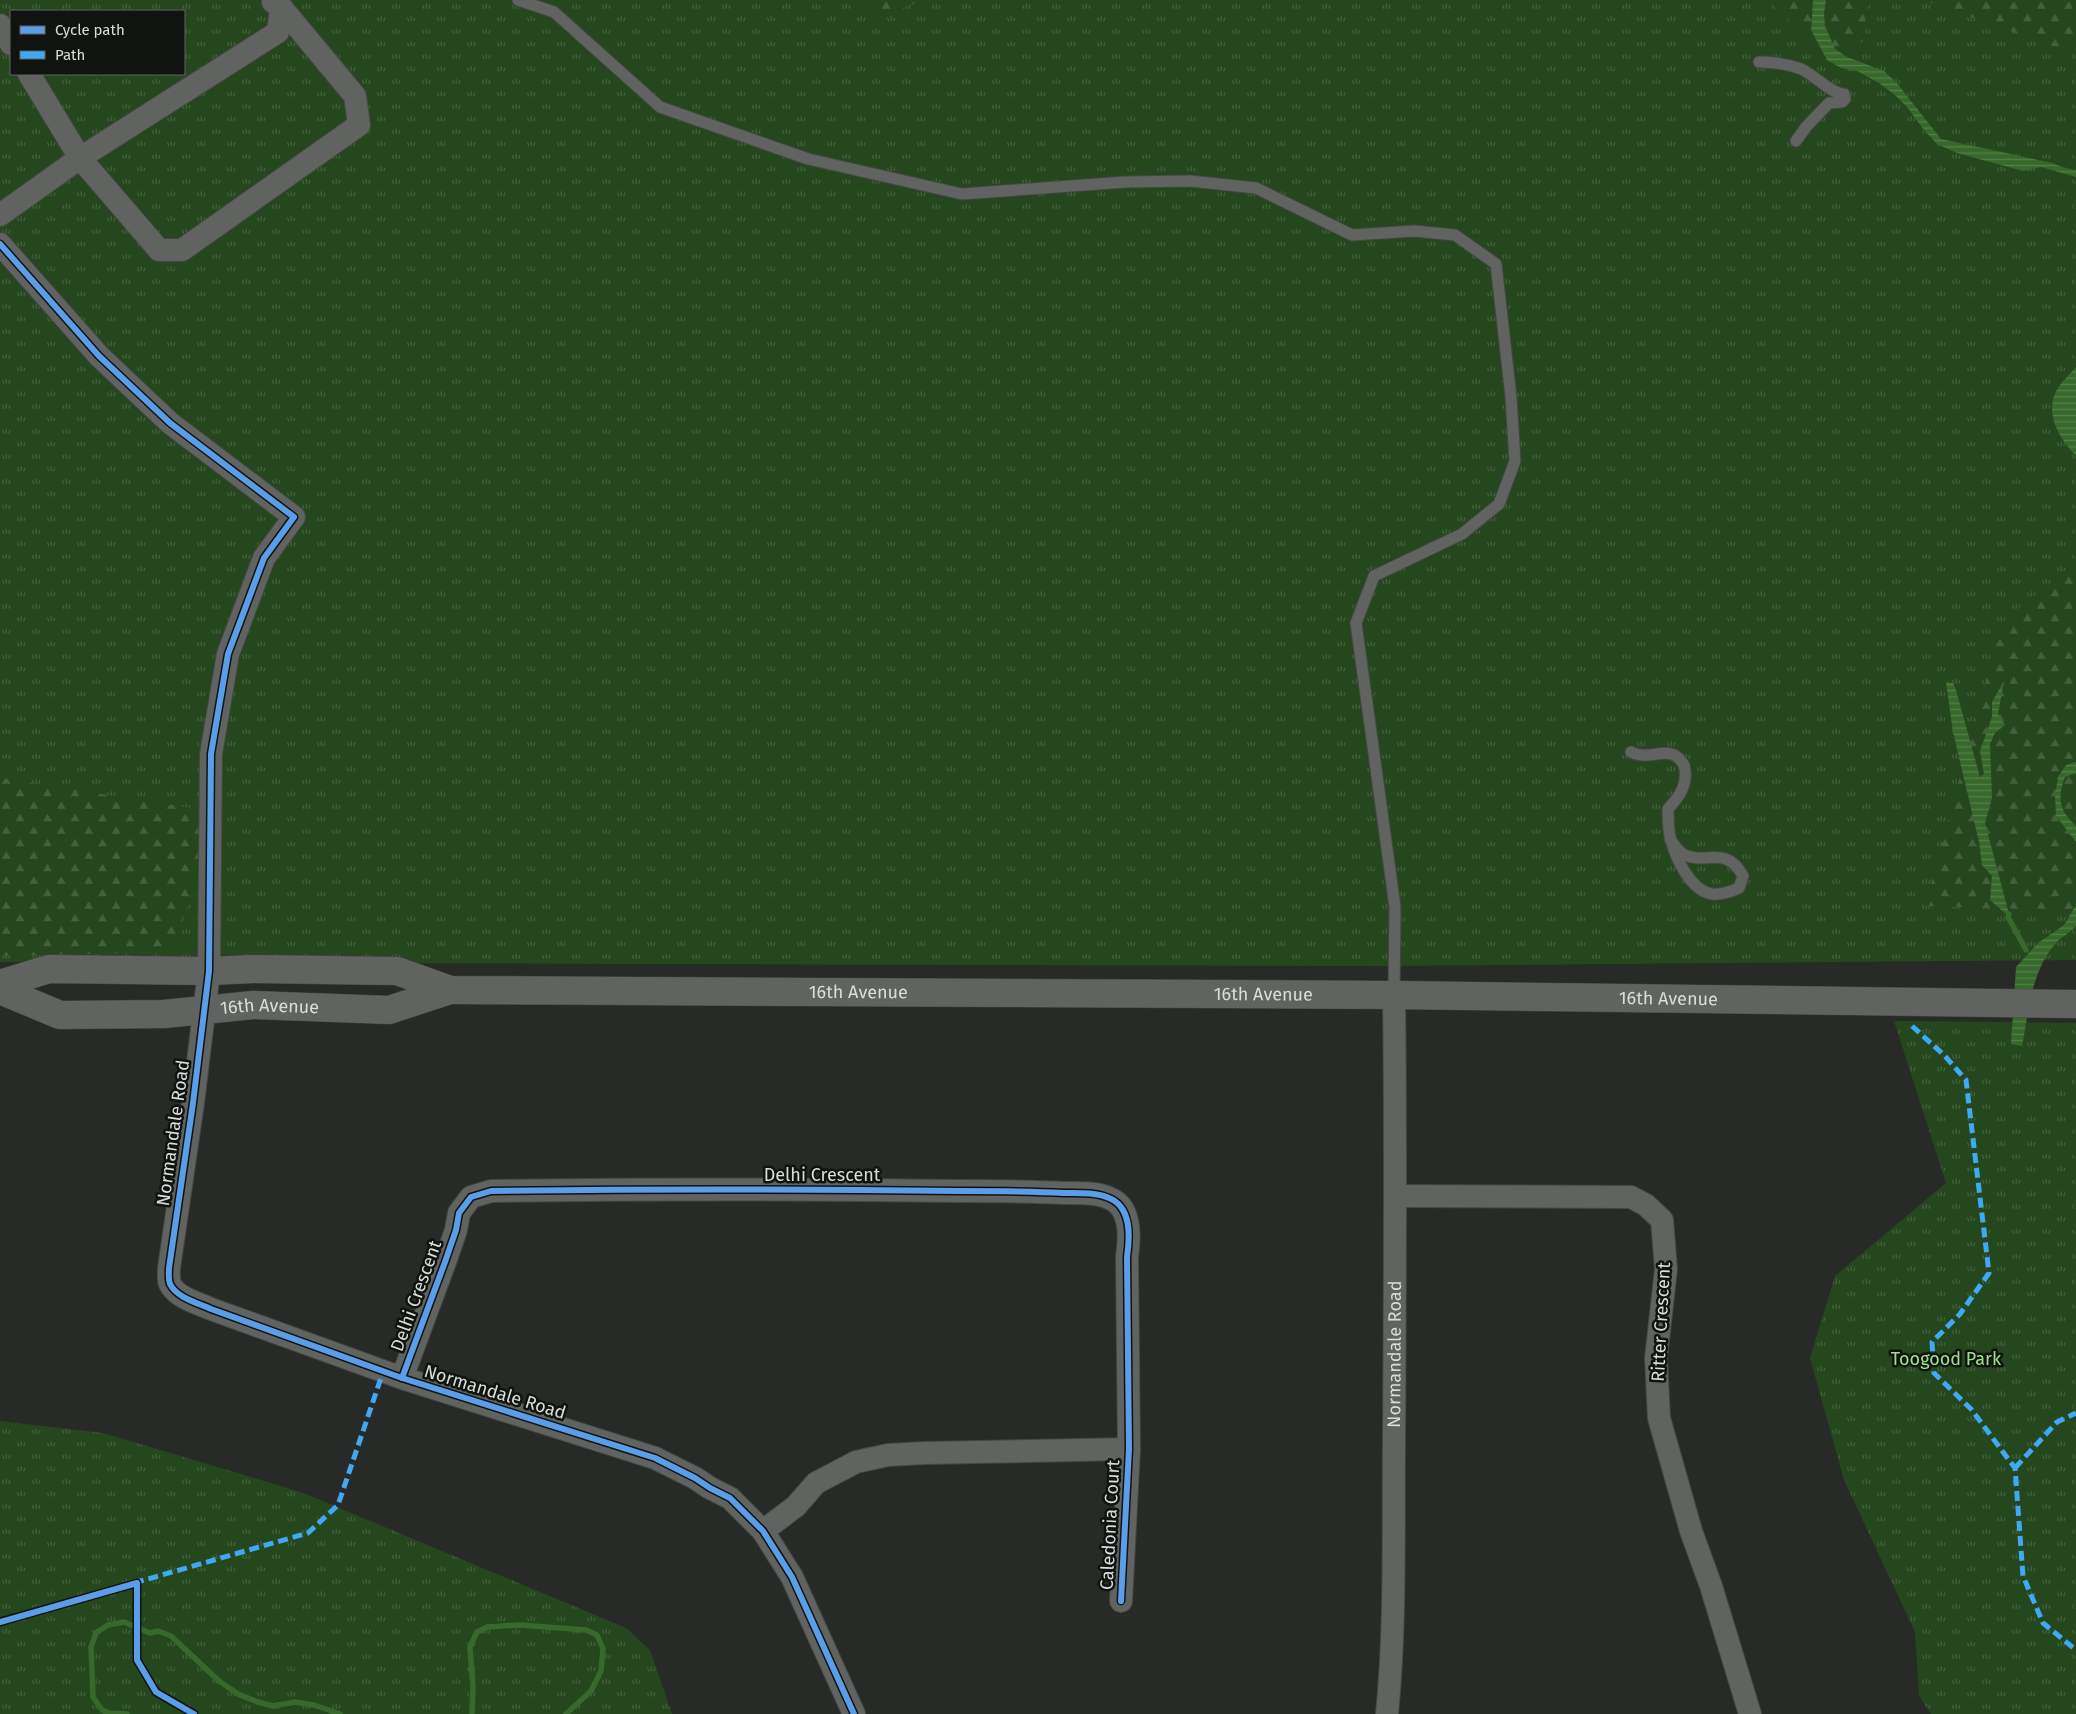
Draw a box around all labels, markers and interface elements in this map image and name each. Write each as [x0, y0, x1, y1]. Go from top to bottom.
legend [10, 10, 185, 75]
text: Cycle path [55, 21, 125, 39]
text: Path [55, 46, 85, 64]
street label: 16th Avenue [809, 981, 908, 1003]
street label: 16th Avenue [1214, 983, 1313, 1006]
street label: 16th Avenue [1619, 987, 1718, 1010]
street label: 16th Avenue [219, 994, 319, 1019]
street label: Normandale Road [152, 1059, 194, 1207]
street label: Delhi Crescent [764, 1164, 881, 1186]
street label: Delhi Crescent [386, 1237, 446, 1355]
street label: Ritter Crescent [1647, 1261, 1675, 1382]
street label: Normandale Road [1383, 1281, 1406, 1428]
park label: Toogood Park [1891, 1348, 2002, 1370]
street label: Normandale Road [421, 1360, 569, 1424]
street label: Caledonia Court [1096, 1459, 1124, 1591]

